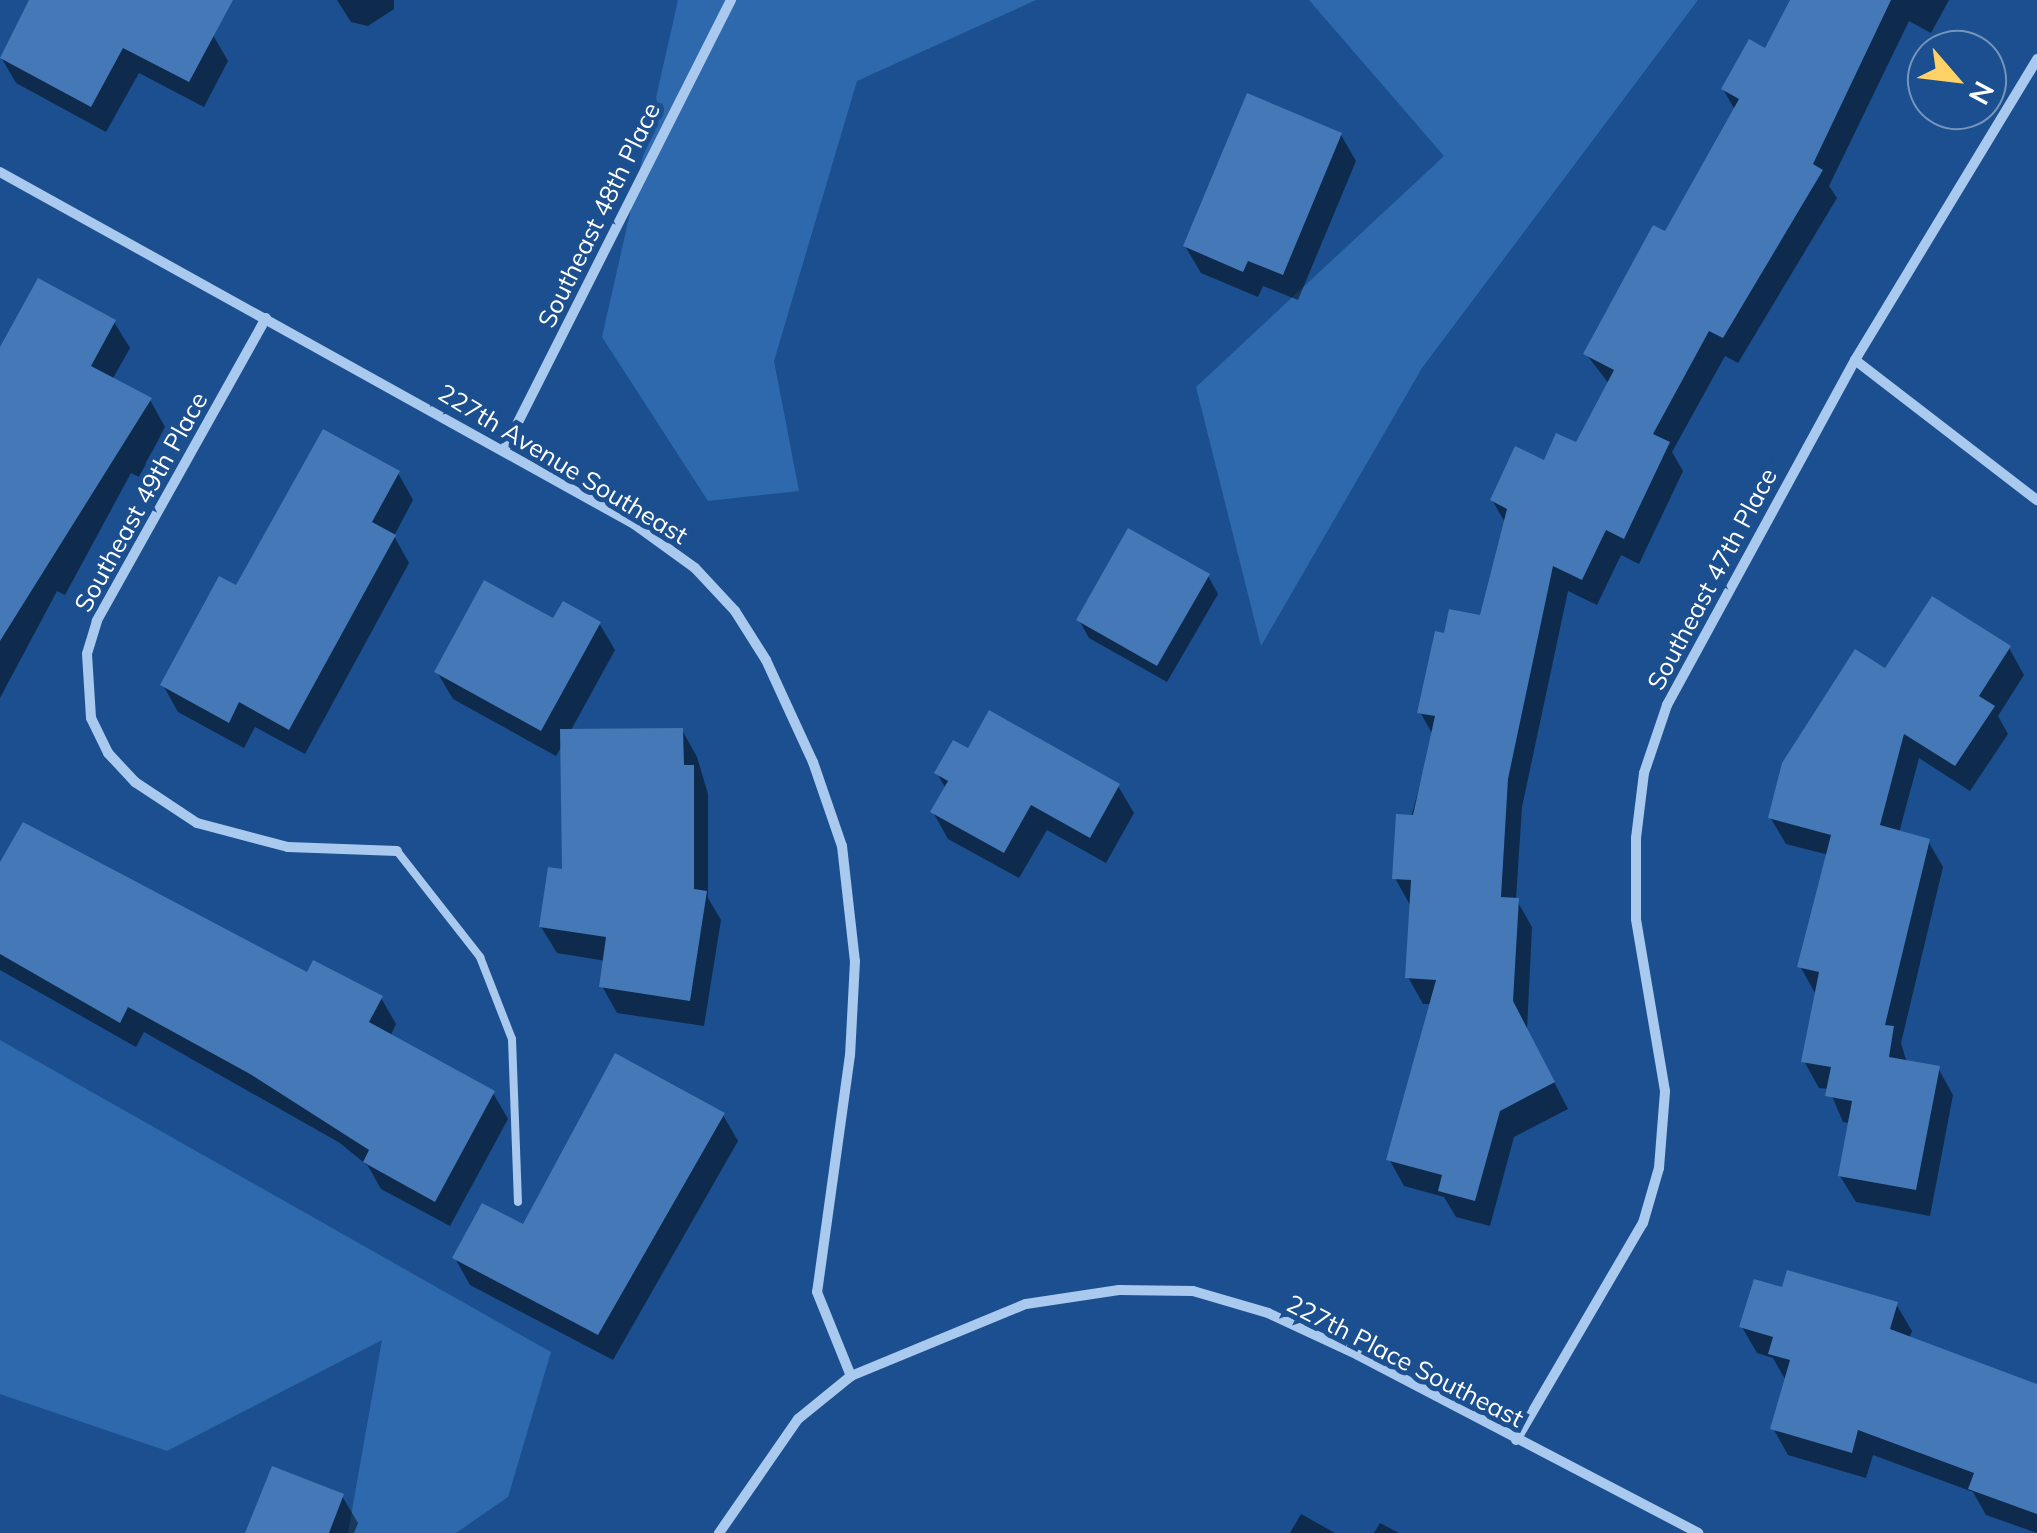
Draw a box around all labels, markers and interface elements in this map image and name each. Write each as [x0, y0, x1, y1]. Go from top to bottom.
north arrow [1907, 30, 2007, 130]
text: N [1962, 76, 2003, 111]
street label: Southeast 48th Place [531, 98, 667, 332]
street label: 227th Avenue Southeast [433, 378, 693, 550]
street label: Southeast 49th Place [68, 387, 214, 617]
street label: Southeast 47th Place [1641, 463, 1783, 695]
street label: 227th Place Southeast [1282, 1288, 1528, 1434]

